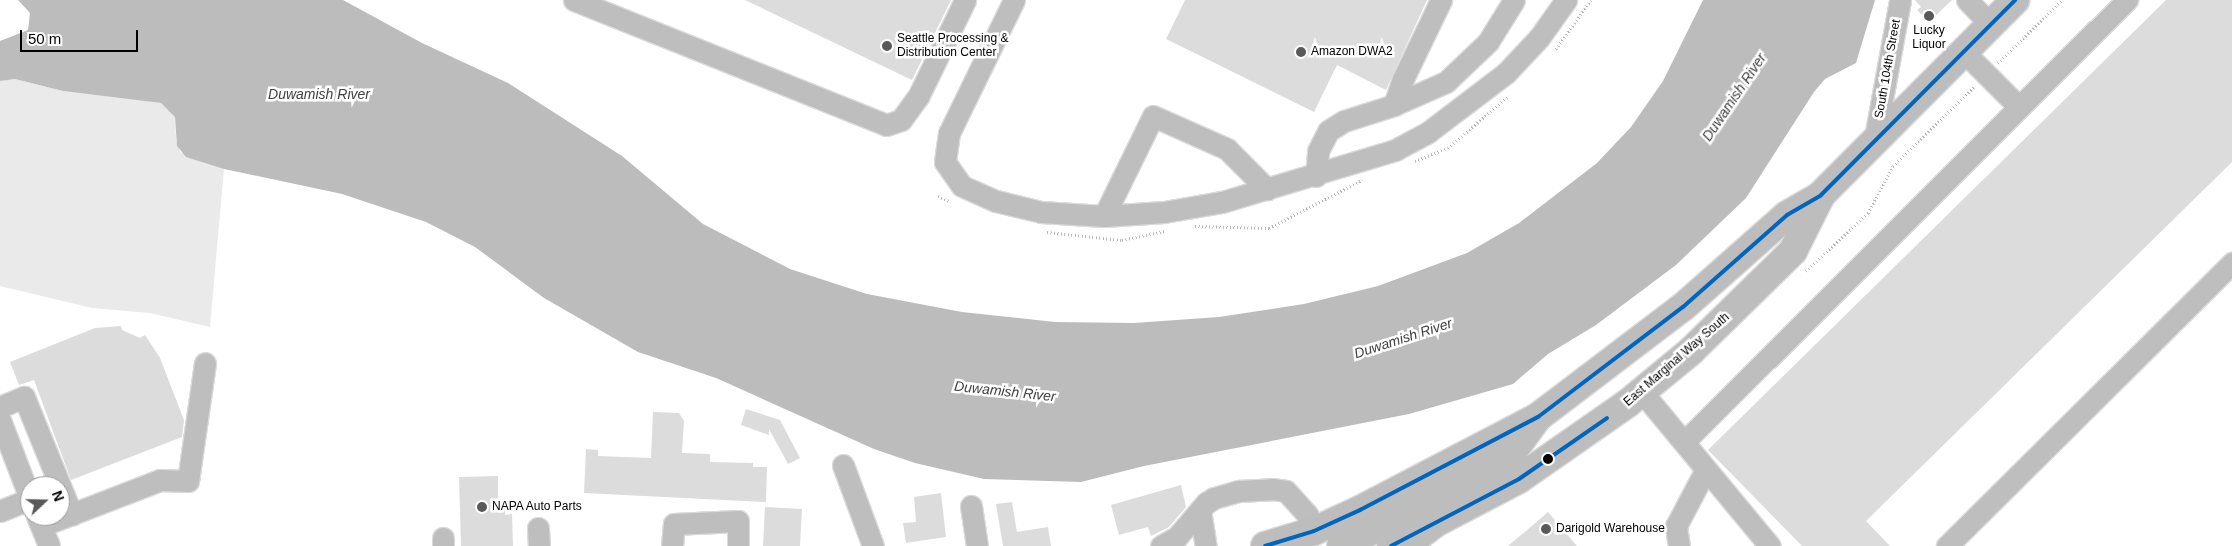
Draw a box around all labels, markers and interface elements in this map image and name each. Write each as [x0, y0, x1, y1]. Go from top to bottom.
marker: Lucky Liquor [1923, 10, 1935, 22]
street label: South 104th Street [1872, 18, 1904, 120]
scale bar [22, 20, 140, 52]
place label: Lucky Liquor [1912, 24, 1946, 52]
text: 50 m [28, 30, 61, 47]
place label: Seattle Processing & Distribution Center [897, 32, 1008, 60]
marker: Seattle Processing & Distribution Center [881, 40, 893, 52]
place label: Amazon DWA2 [1311, 45, 1393, 59]
marker: Amazon DWA2 [1295, 46, 1307, 58]
water label: Duwamish River [1699, 50, 1769, 144]
water label: Duwamish River [268, 86, 370, 102]
street label: East Marginal Way South [1621, 310, 1733, 410]
water label: Duwamish River [1352, 314, 1454, 362]
water label: Duwamish River [953, 377, 1057, 405]
unlabelled marker [1543, 454, 1553, 464]
north arrow [20, 476, 70, 526]
text: N [49, 488, 67, 504]
place label: NAPA Auto Parts [492, 500, 583, 514]
marker: NAPA Auto Parts [476, 501, 488, 513]
place label: Darigold Warehouse [1556, 522, 1665, 536]
marker: Darigold Warehouse [1540, 523, 1552, 535]

